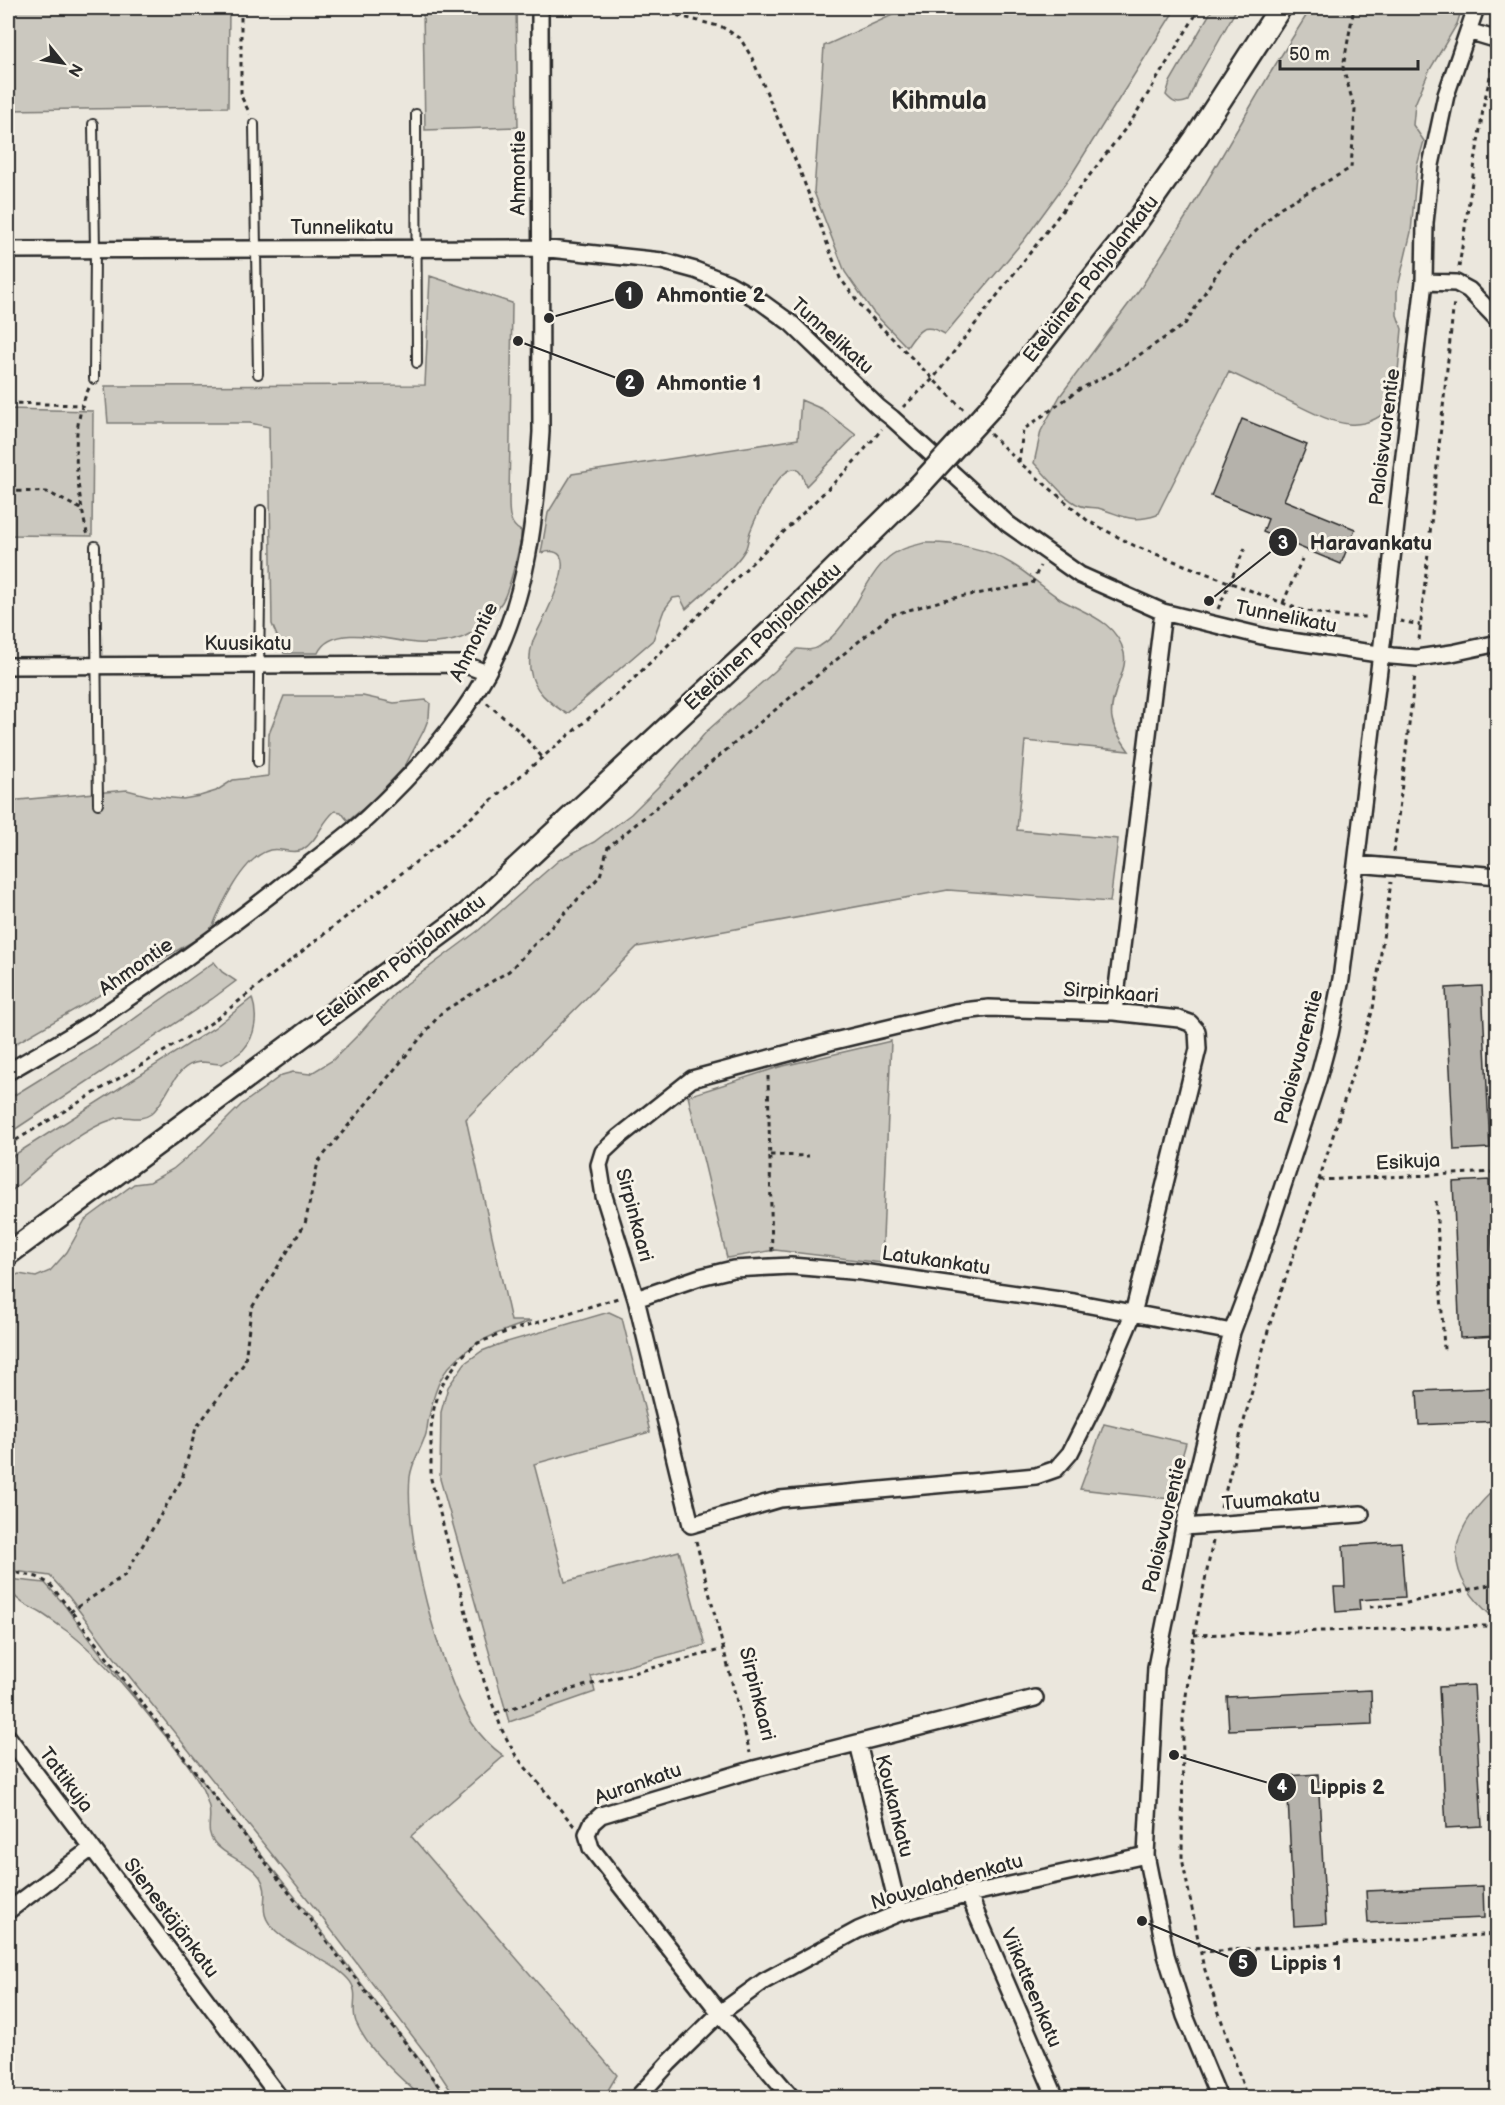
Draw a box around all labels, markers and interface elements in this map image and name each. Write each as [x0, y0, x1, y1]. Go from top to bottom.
north arrow [33, 33, 93, 93]
scale bar [1280, 33, 1418, 71]
text: 50 m [1289, 44, 1330, 65]
text: N [63, 60, 86, 80]
district label: Kihmula [891, 86, 987, 117]
street label: Ahmontie [507, 130, 531, 216]
street label: Eteläinen Pohjolankatu [1018, 190, 1164, 368]
street label: Tunnelikatu [290, 216, 394, 240]
callout: Ahmontie 2 [614, 275, 777, 314]
text: Ahmontie 2 [656, 283, 766, 308]
text: 1 [625, 285, 633, 306]
street label: Tunnelikatu [786, 293, 878, 379]
callout: Ahmontie 1 [615, 364, 773, 403]
street label: Paloisvuorentie [1365, 367, 1405, 507]
text: Ahmontie 1 [656, 371, 761, 396]
text: 2 [625, 373, 636, 394]
callout: Haravankatu [1268, 523, 1444, 562]
text: Haravankatu [1310, 531, 1432, 556]
text: 3 [1278, 533, 1288, 554]
street label: Eteläinen Pohjolankatu [680, 558, 846, 716]
street label: Tunnelikatu [1233, 595, 1339, 639]
street label: Ahmontie [445, 598, 504, 686]
street label: Kuusikatu [204, 632, 292, 656]
street label: Eteläinen Pohjolankatu [312, 889, 490, 1033]
street label: Ahmontie [94, 933, 178, 1001]
street label: Sirpinkaari [1062, 978, 1160, 1008]
street label: Paloisvuorentie [1270, 987, 1328, 1127]
street label: Esikuja [1375, 1148, 1441, 1176]
street label: Sirpinkaari [610, 1166, 658, 1264]
street label: Latukankatu [880, 1242, 992, 1280]
street label: Paloisvuorentie [1138, 1455, 1192, 1595]
street label: Tuumakatu [1221, 1484, 1321, 1516]
street label: Sirpinkaari [734, 1645, 780, 1743]
street label: Tattikuja [34, 1743, 98, 1817]
street label: Koukankatu [870, 1752, 918, 1860]
street label: Aurankatu [591, 1758, 685, 1810]
callout: Lippis 2 [1267, 1767, 1396, 1806]
text: Lippis 2 [1309, 1775, 1385, 1800]
text: 4 [1277, 1777, 1288, 1798]
street label: Nouvalahdenkatu [868, 1849, 1026, 1915]
street label: Sienestäjänkatu [118, 1853, 224, 1983]
street label: Viikatteenkatu [995, 1925, 1067, 2051]
callout: Lippis 1 [1228, 1943, 1354, 1982]
text: Lippis 1 [1270, 1951, 1342, 1976]
text: 5 [1238, 1953, 1248, 1974]

